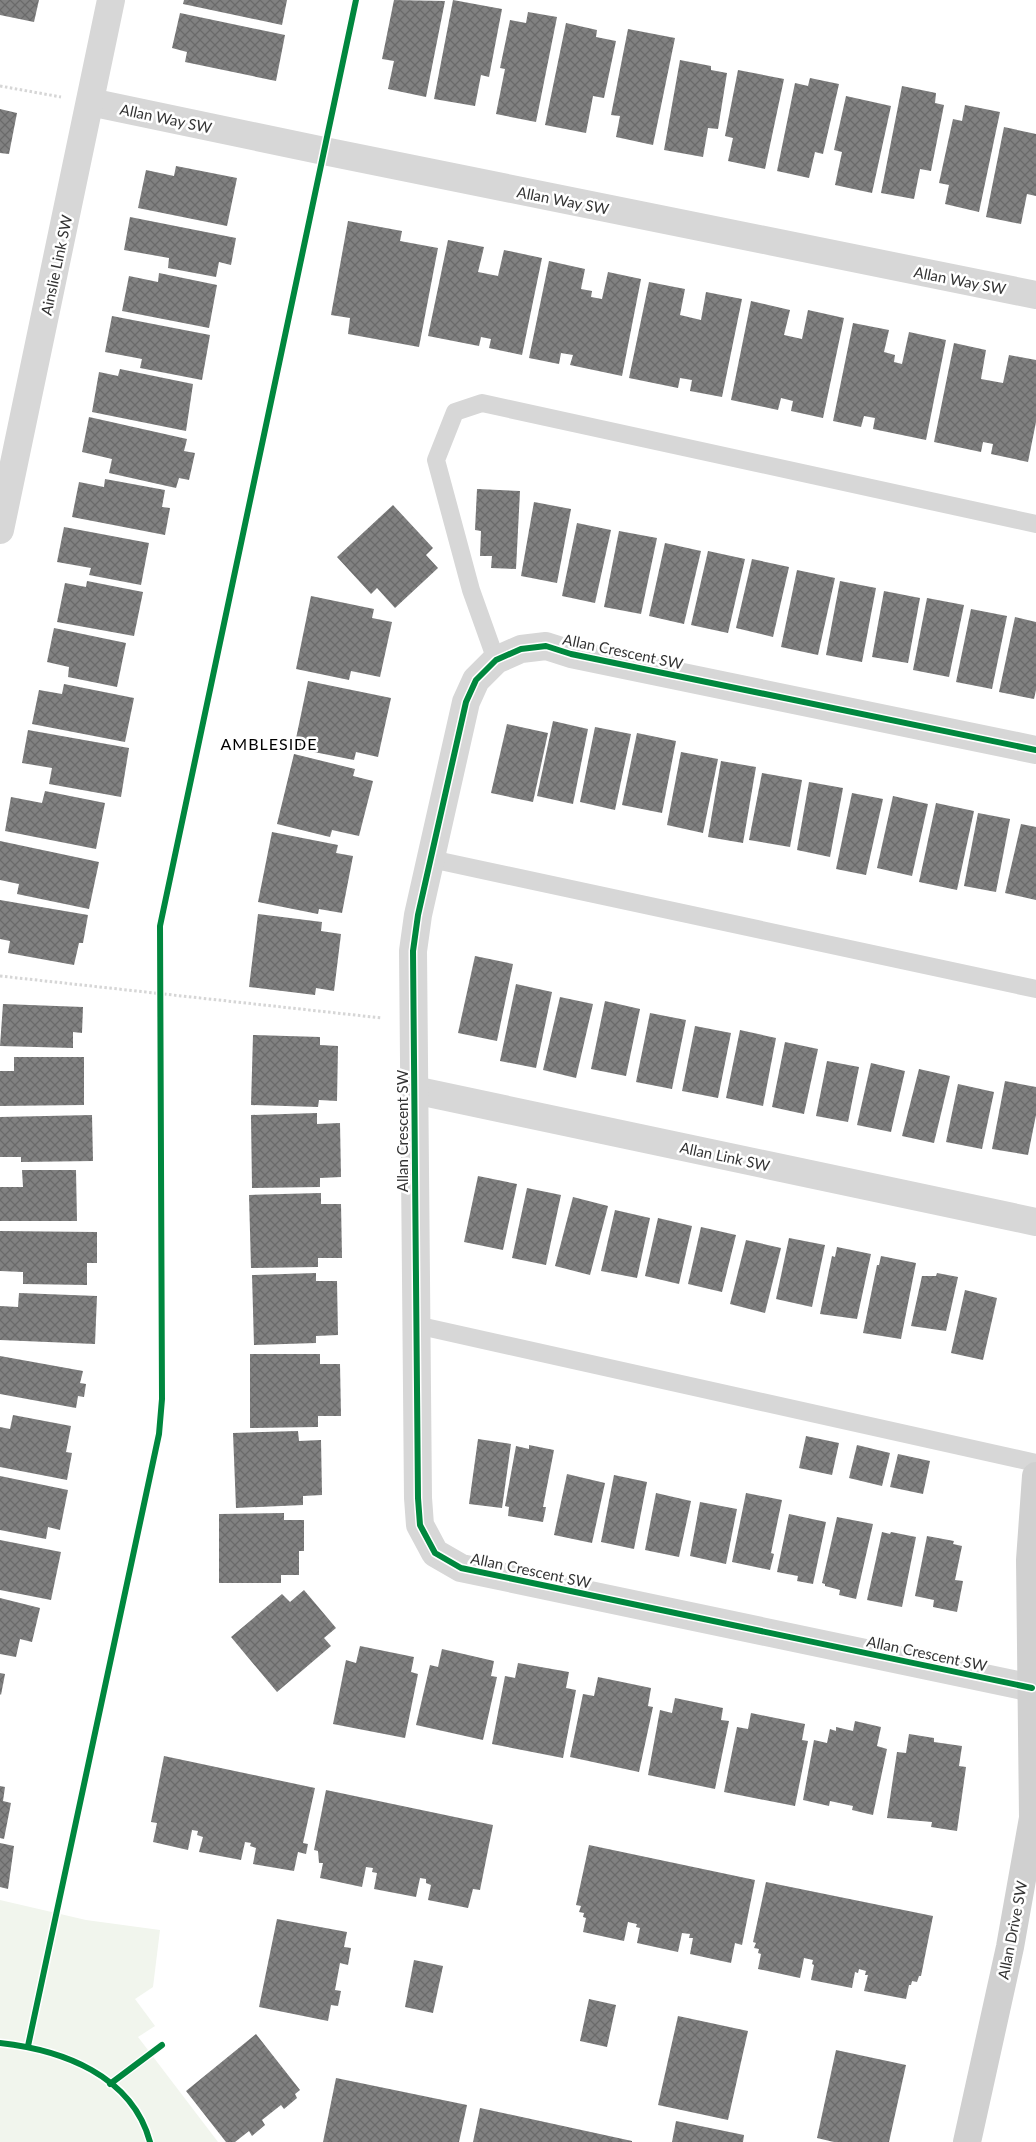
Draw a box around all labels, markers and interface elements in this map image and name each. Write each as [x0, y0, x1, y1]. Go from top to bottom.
street label: Allan Way SW [118, 99, 214, 137]
street label: Allan Way SW [515, 182, 611, 218]
street label: Ainslie Link SW [37, 213, 76, 317]
street label: Allan Way SW [912, 262, 1008, 298]
street label: Allan Crescent SW [561, 629, 685, 673]
district label: AMBLESIDE [220, 734, 318, 753]
street label: Allan Crescent SW [393, 1069, 411, 1192]
street label: Allan Link SW [678, 1138, 772, 1174]
street label: Allan Crescent SW [469, 1548, 593, 1592]
street label: Allan Crescent SW [865, 1631, 989, 1675]
street label: Allan Drive SW [994, 1879, 1030, 1981]

